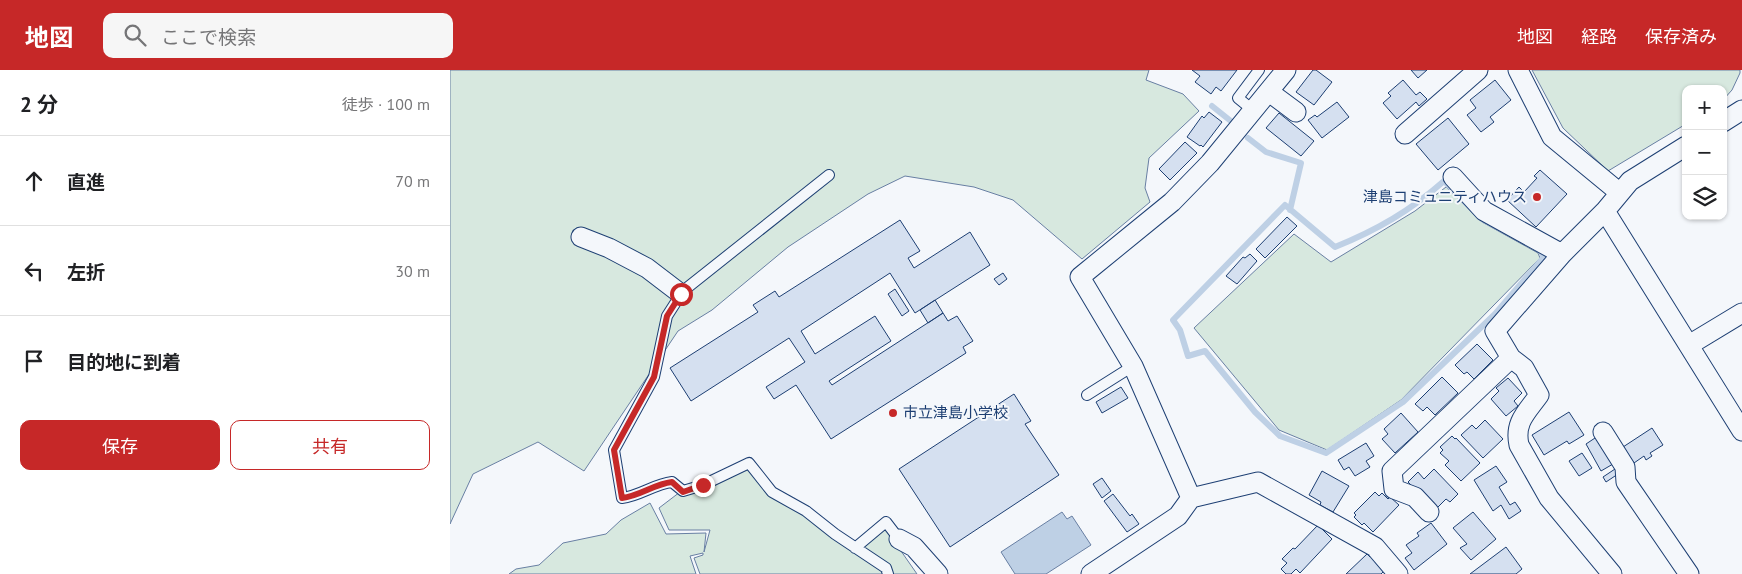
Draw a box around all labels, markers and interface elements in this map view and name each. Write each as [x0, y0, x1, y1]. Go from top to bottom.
search box [103, 13, 453, 58]
icon: search [121, 21, 149, 49]
text: 地図 [25, 22, 73, 53]
text: ここで検索 [161, 25, 256, 49]
text: 地図 [1517, 25, 1553, 48]
text: 経路 [1581, 25, 1617, 48]
text: 保存済み [1645, 25, 1717, 48]
map controls [1682, 85, 1727, 220]
button: + [1682, 85, 1727, 130]
text: 2 分 [20, 91, 58, 118]
text: 徒歩 · 100 m [342, 94, 430, 114]
button: − [1682, 130, 1727, 175]
icon: ahead [20, 167, 48, 195]
text: 直進 [67, 170, 105, 194]
text: 70 m [395, 171, 430, 191]
button: layers [1682, 175, 1727, 220]
place label: 津島コミュニティハウス [1363, 187, 1527, 206]
marker: 津島コミュニティハウス [1531, 191, 1543, 203]
icon: left [20, 257, 48, 285]
text: 左折 [67, 260, 105, 284]
text: 30 m [395, 261, 430, 281]
route start [670, 283, 693, 306]
icon: arrive [20, 347, 48, 375]
text: 目的地に到着 [67, 350, 181, 374]
place label: 市立津島小学校 [903, 403, 1008, 422]
marker: 市立津島小学校 [887, 407, 899, 419]
button: 保存 [20, 420, 220, 470]
button: 共有 [230, 420, 430, 470]
route end [692, 474, 715, 497]

